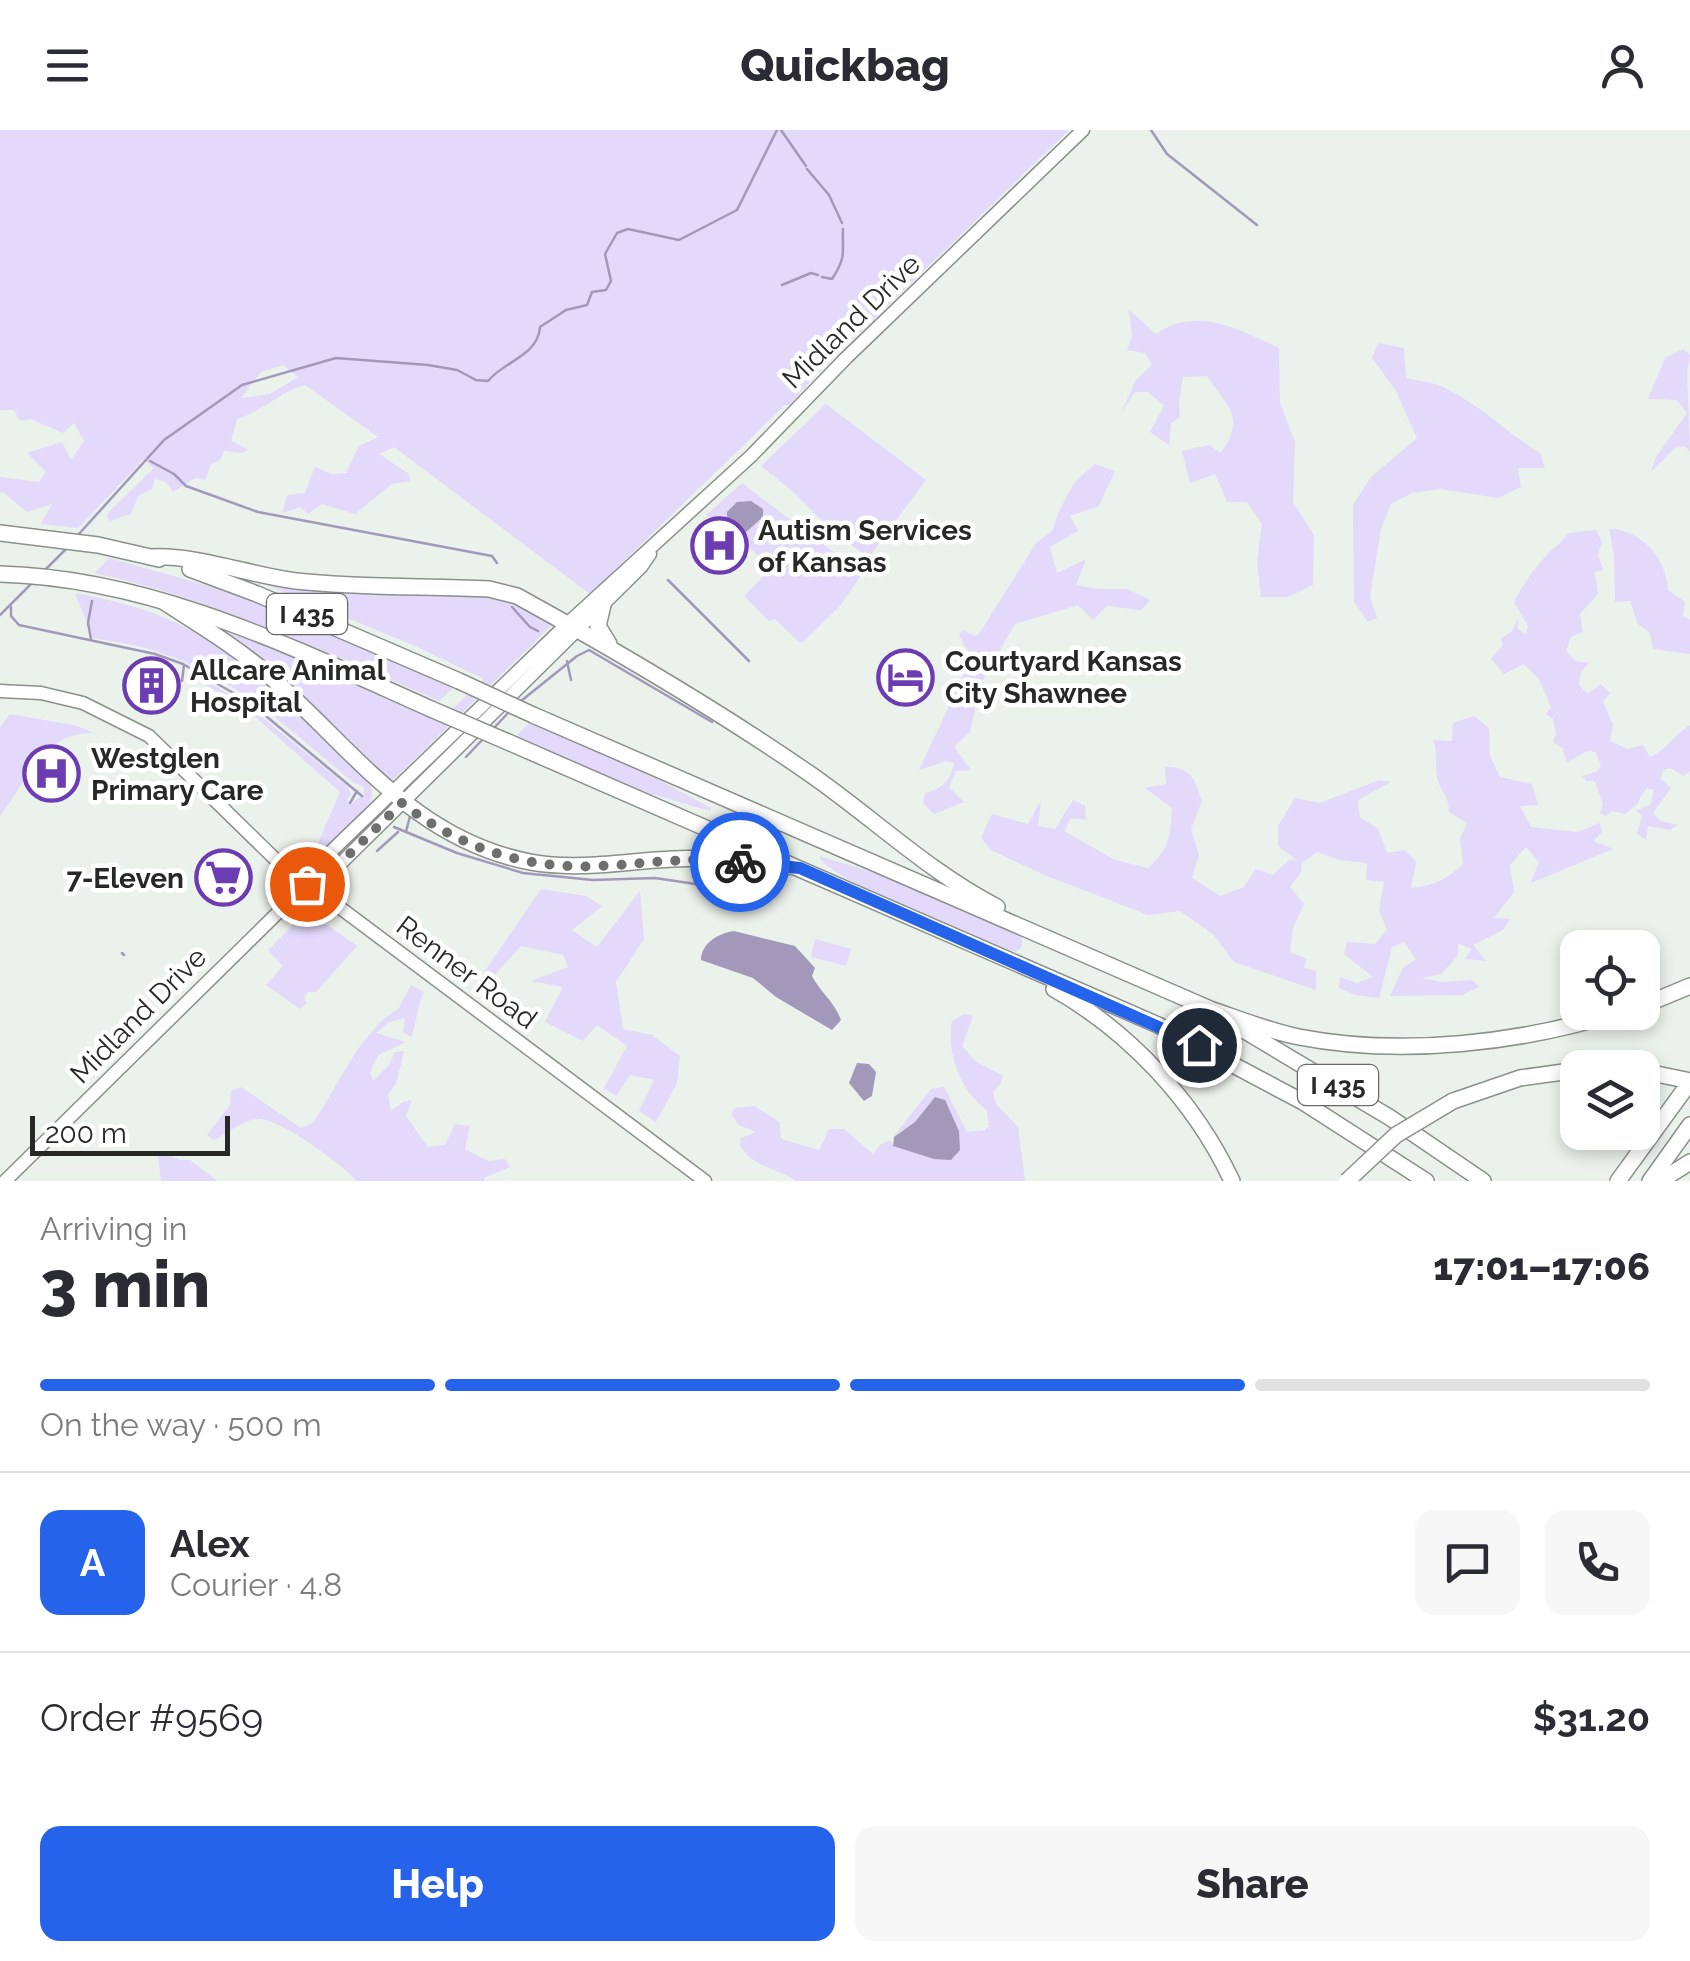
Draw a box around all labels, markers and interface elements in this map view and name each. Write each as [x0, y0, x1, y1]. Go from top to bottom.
icon: menu [40, 38, 95, 93]
icon: person [1595, 38, 1650, 93]
text: Quickbag [740, 39, 950, 92]
street label: Midland Drive [776, 247, 927, 395]
place label: Autism Services of Kansas [758, 514, 972, 579]
hospital icon: Autism Services of Kansas [689, 516, 749, 576]
road number: I 435 [267, 594, 347, 634]
place label: Courtyard Kansas City Shawnee [945, 645, 1182, 710]
hotel icon: Courtyard Kansas City Shawnee [876, 647, 936, 707]
place label: Allcare Animal Hospital [190, 654, 386, 719]
building icon: Allcare Animal Hospital [121, 656, 181, 716]
place label: Westglen Primary Care [91, 742, 264, 807]
hospital icon: Westglen Primary Care [22, 744, 82, 804]
courier [690, 812, 790, 912]
icon: bike [713, 835, 768, 890]
pin [265, 842, 350, 927]
supermarket icon: 7-Eleven [193, 848, 253, 908]
icon: bag [280, 857, 335, 912]
place label: 7-Eleven [67, 862, 184, 895]
street label: Renner Road [390, 909, 543, 1036]
map controls [1560, 930, 1660, 1150]
button: locate [1560, 930, 1660, 1030]
street label: Midland Drive [64, 941, 213, 1090]
pin [1157, 1003, 1242, 1088]
icon: home [1172, 1018, 1227, 1073]
button: layers [1560, 1050, 1660, 1150]
road number: I 435 [1298, 1065, 1378, 1105]
scale bar [30, 1111, 230, 1156]
text: 200 m [45, 1117, 127, 1150]
text: Arriving in [40, 1210, 187, 1247]
text: 17:01–17:06 [1433, 1244, 1650, 1289]
text: 3 min [40, 1246, 210, 1322]
text: On the way · 500 m [40, 1406, 322, 1443]
button: chat [1415, 1510, 1520, 1615]
button: phone [1545, 1510, 1650, 1615]
text: Alex [170, 1521, 250, 1566]
text: A [80, 1540, 105, 1585]
text: Courier · 4.8 [170, 1566, 342, 1603]
text: Order #9569 [40, 1695, 263, 1740]
text: $31.20 [1533, 1695, 1650, 1740]
button: Help [40, 1826, 835, 1941]
button: Share [855, 1826, 1650, 1941]

